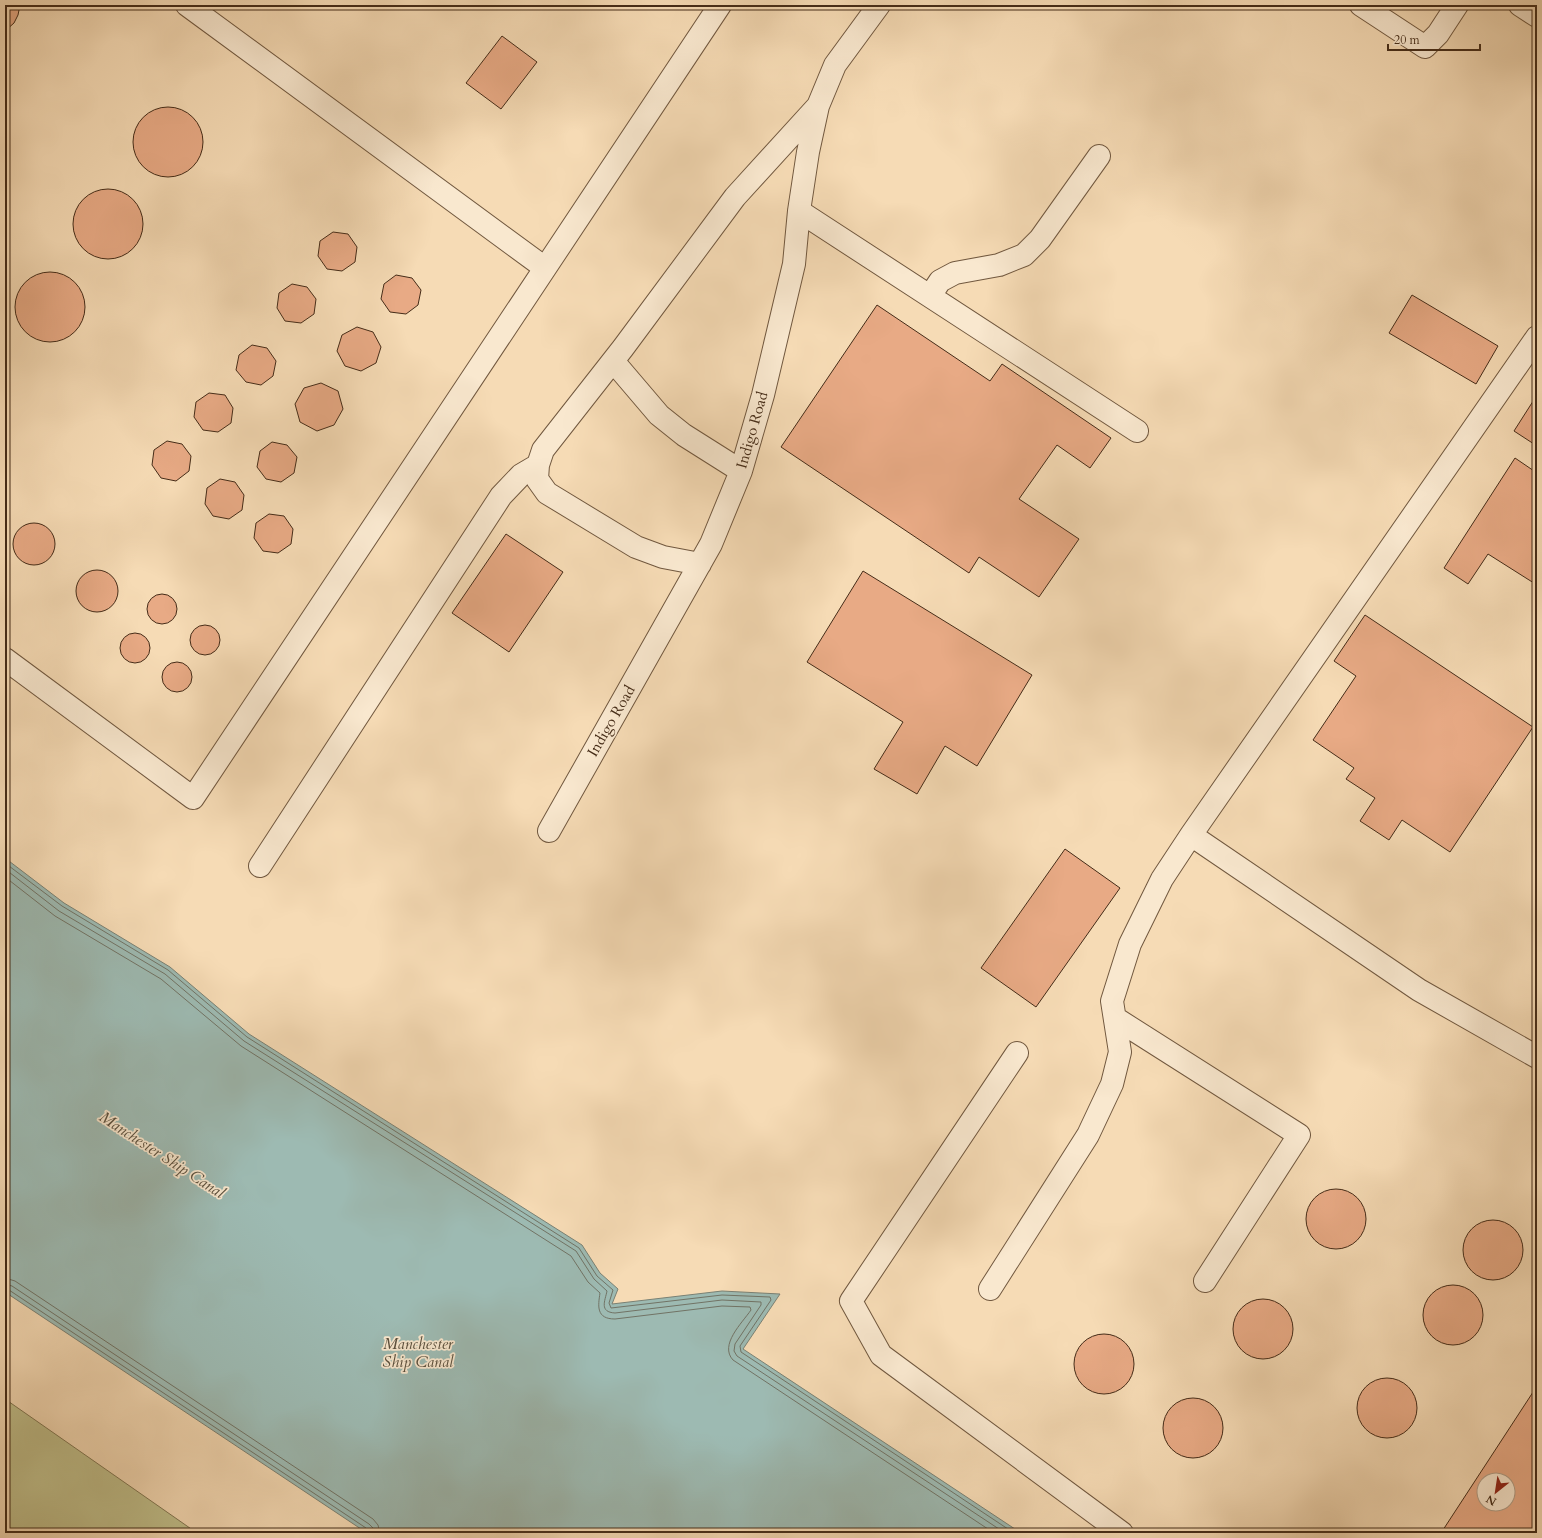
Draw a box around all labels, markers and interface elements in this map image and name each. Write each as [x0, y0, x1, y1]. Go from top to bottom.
scale bar [1388, 26, 1480, 52]
text: 20 m [1394, 32, 1421, 48]
street label: Indigo Road [731, 389, 773, 471]
street label: Indigo Road [582, 682, 640, 760]
water label: Manchester Ship Canal [95, 1106, 230, 1204]
water label: Manchester Ship Canal [383, 1333, 454, 1373]
north arrow [1476, 1472, 1516, 1512]
text: N [1483, 1491, 1499, 1509]

